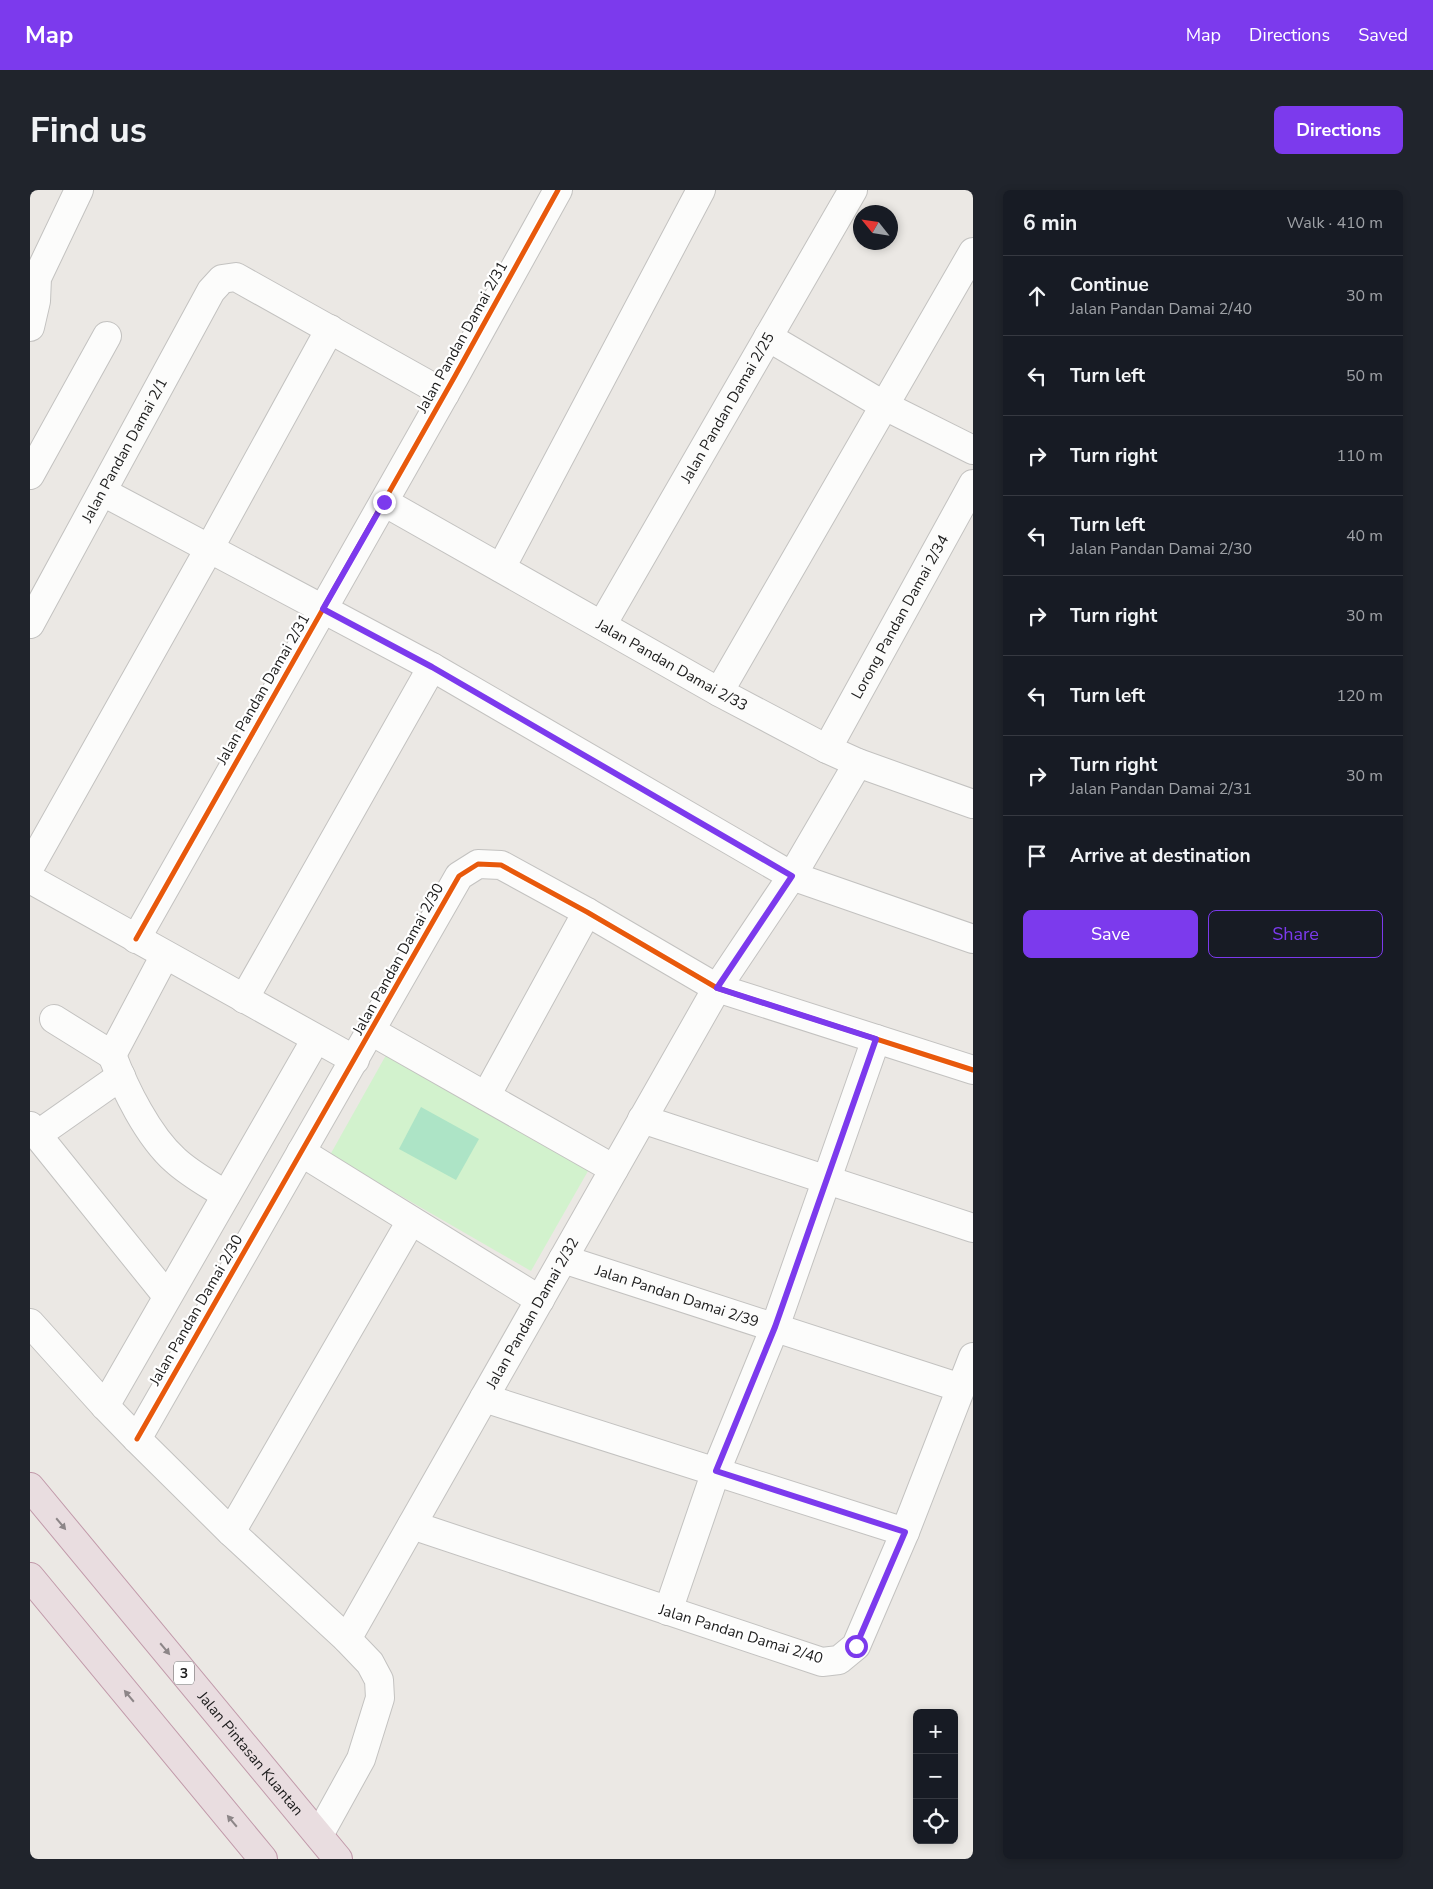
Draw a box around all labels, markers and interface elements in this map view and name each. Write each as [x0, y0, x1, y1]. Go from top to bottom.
text: Map [25, 19, 73, 51]
text: Map [1186, 23, 1221, 47]
text: Directions [1249, 23, 1330, 47]
text: Saved [1358, 23, 1408, 47]
button: Directions [1274, 106, 1403, 154]
text: Find us [30, 107, 147, 154]
north arrow [853, 205, 898, 250]
text: 6 min [1023, 209, 1077, 237]
text: Walk · 410 m [1287, 212, 1383, 234]
street label: Jalan Pandan Damai 2/31 [411, 258, 512, 417]
text: Continue [1070, 272, 1149, 298]
icon: ahead [1023, 282, 1051, 310]
text: 30 m [1346, 285, 1383, 307]
text: Jalan Pandan Damai 2/40 [1070, 298, 1252, 320]
street label: Jalan Pandan Damai 2/25 [676, 329, 779, 487]
icon: left [1023, 362, 1051, 390]
text: Turn left [1070, 363, 1145, 389]
text: 50 m [1346, 365, 1383, 387]
street label: Jalan Pandan Damai 2/1 [77, 374, 172, 527]
icon: right [1023, 442, 1051, 470]
text: Turn right [1070, 443, 1157, 469]
text: 110 m [1336, 445, 1383, 467]
route end [373, 491, 396, 514]
text: Turn left [1070, 512, 1145, 538]
icon: left [1023, 522, 1051, 550]
text: 40 m [1346, 525, 1383, 547]
street label: Lorong Pandan Damai 2/34 [847, 531, 953, 702]
text: Jalan Pandan Damai 2/30 [1070, 538, 1252, 560]
icon: right [1023, 602, 1051, 630]
text: Turn right [1070, 603, 1157, 629]
text: 30 m [1346, 605, 1383, 627]
street label: Jalan Pandan Damai 2/31 [211, 610, 314, 769]
street label: Jalan Pandan Damai 2/33 [592, 614, 751, 715]
icon: left [1023, 682, 1051, 710]
text: Turn left [1070, 683, 1145, 709]
text: 120 m [1336, 685, 1383, 707]
text: Turn right [1070, 752, 1157, 778]
icon: right [1023, 762, 1051, 790]
text: 30 m [1346, 765, 1383, 787]
text: Jalan Pandan Damai 2/31 [1070, 778, 1252, 800]
icon: arrive [1023, 842, 1051, 870]
text: Arrive at destination [1070, 843, 1251, 869]
street label: Jalan Pandan Damai 2/30 [347, 880, 448, 1039]
button: Save [1023, 910, 1198, 958]
button: Share [1208, 910, 1383, 958]
street label: Jalan Pandan Damai 2/30 [144, 1231, 247, 1390]
street label: Jalan Pandan Damai 2/32 [481, 1234, 583, 1393]
street label: Jalan Pandan Damai 2/39 [592, 1260, 762, 1332]
one-way arrow [56, 1518, 67, 1531]
street label: Jalan Pandan Damai 2/40 [655, 1599, 826, 1669]
route start [845, 1635, 868, 1658]
one-way arrow [159, 1643, 170, 1656]
road number: 3 [174, 1662, 194, 1685]
street label: Jalan Pintasan Kuantan [193, 1686, 308, 1820]
one-way arrow [123, 1690, 134, 1703]
map controls [913, 1709, 958, 1844]
button: + [913, 1709, 958, 1754]
button: − [913, 1754, 958, 1799]
button: locate [913, 1799, 958, 1844]
one-way arrow [227, 1815, 238, 1828]

